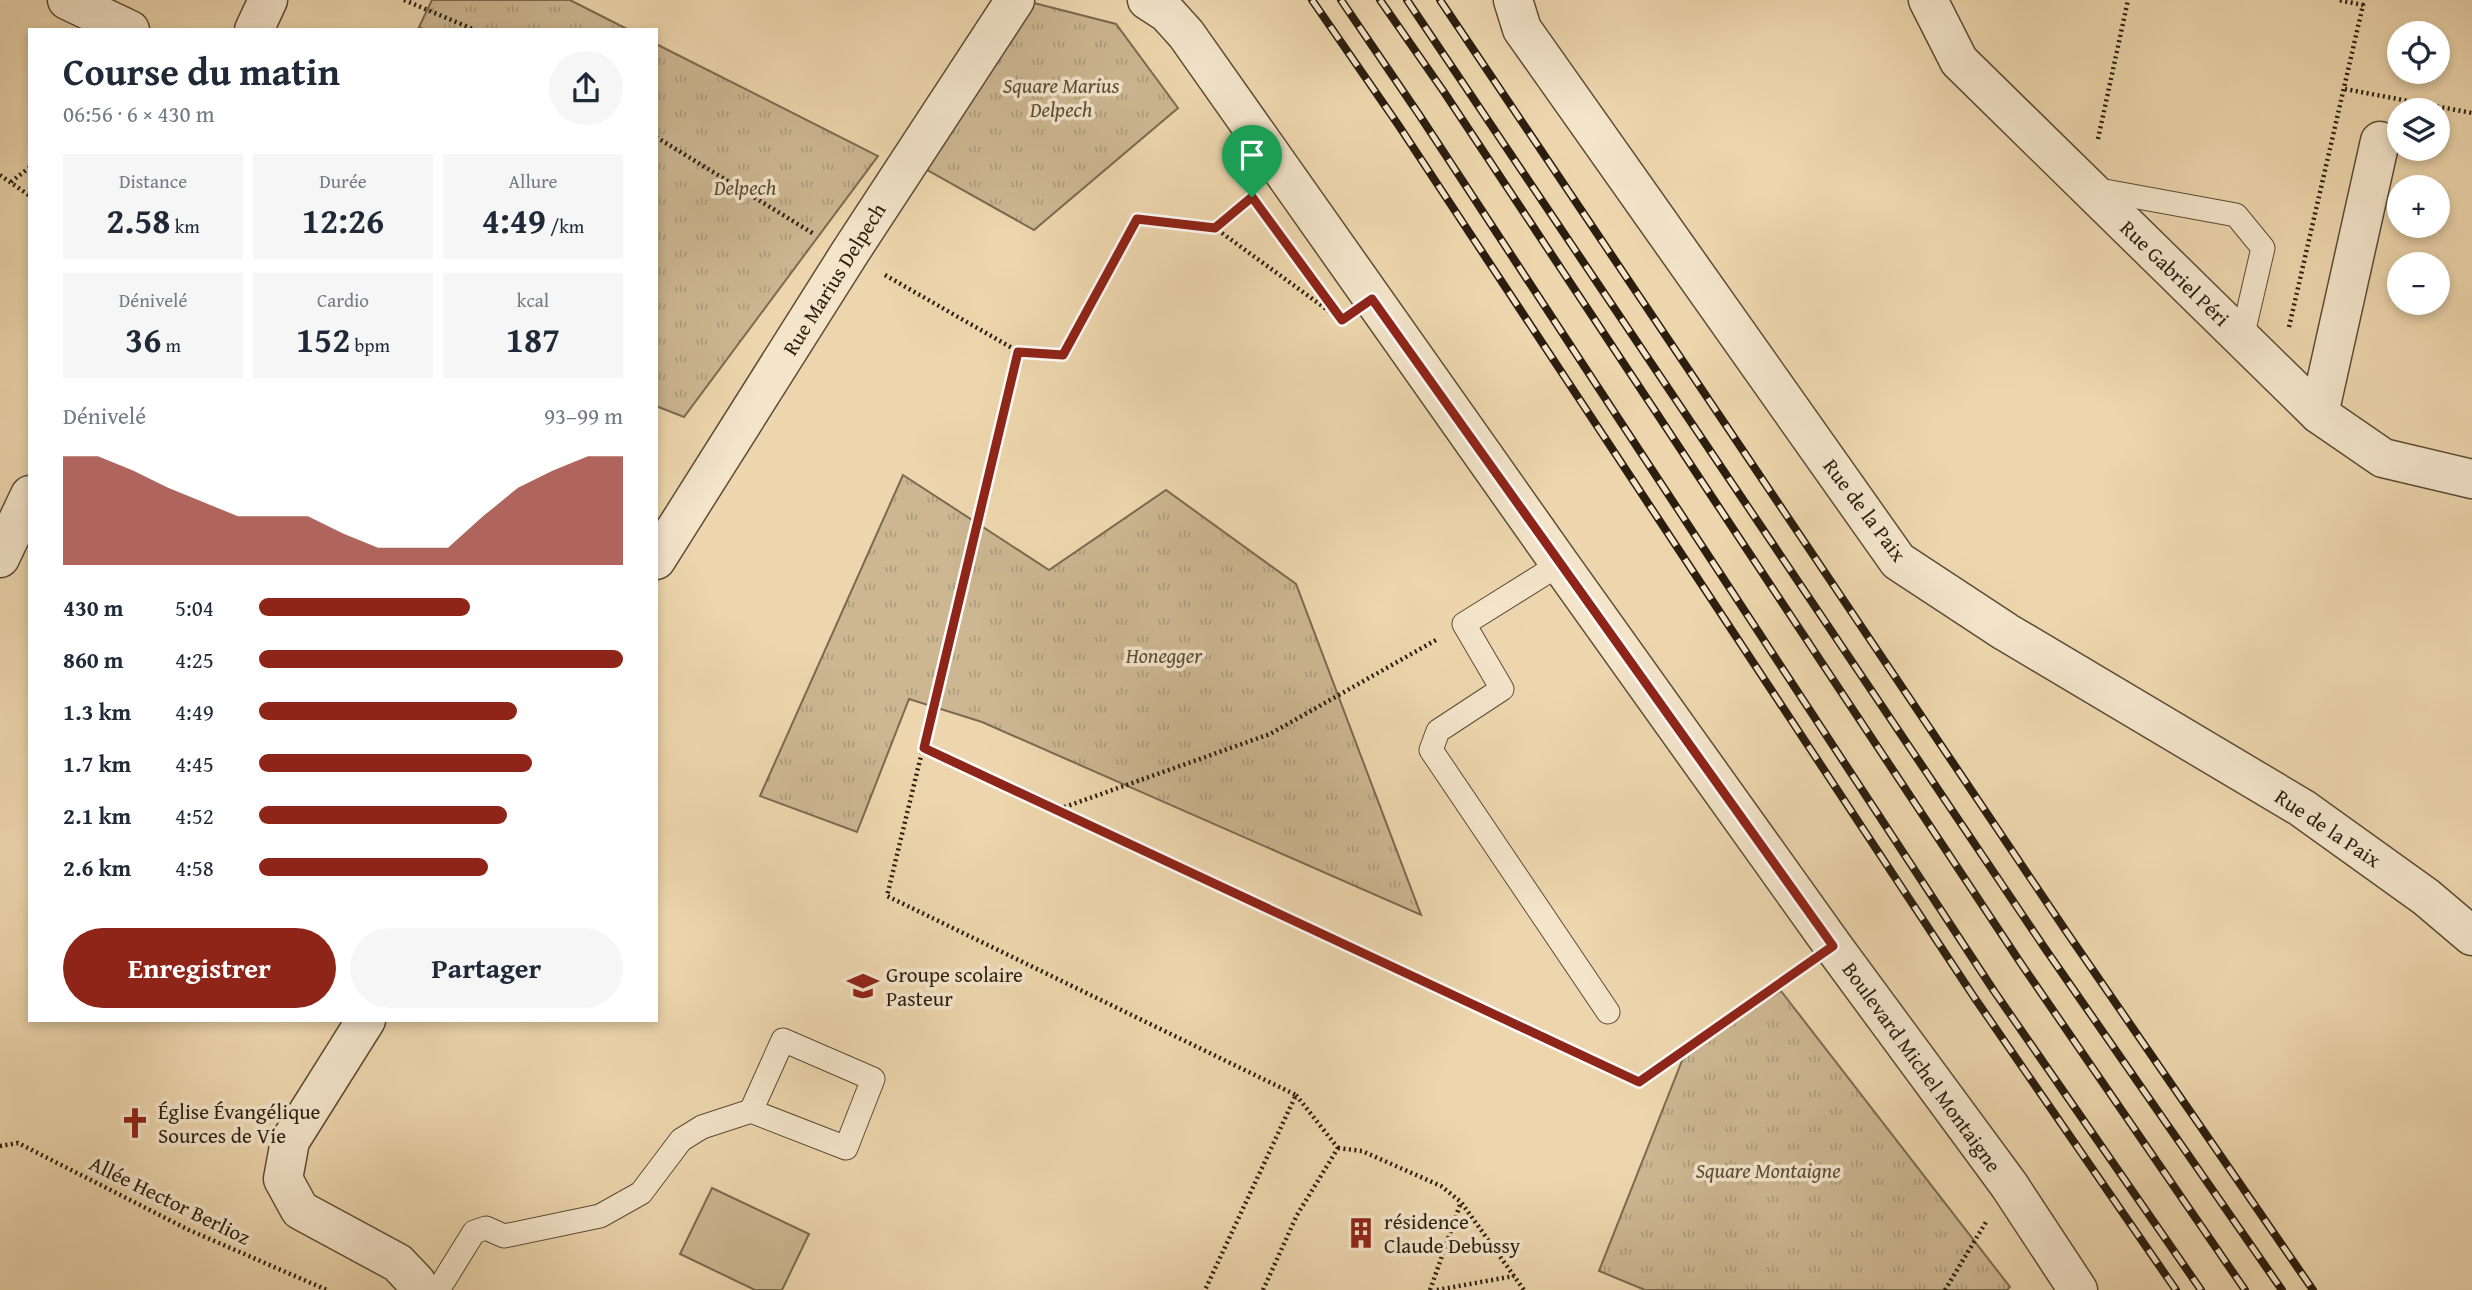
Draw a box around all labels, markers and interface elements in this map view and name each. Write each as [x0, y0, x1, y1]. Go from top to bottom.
map controls [2387, 21, 2450, 315]
button: locate [2387, 21, 2450, 84]
text: Course du matin [63, 43, 340, 99]
button: share [549, 51, 623, 125]
park label: Square Marius Delpech [1003, 70, 1120, 125]
text: 06:56 · 6 × 430 m [63, 97, 215, 130]
button: layers [2387, 98, 2450, 161]
pin [1222, 125, 1282, 197]
icon: arrive [1233, 136, 1271, 174]
text: Distance [119, 167, 187, 195]
text: Durée [319, 167, 367, 195]
text: Allure [509, 167, 557, 195]
park label: Delpech [713, 172, 777, 203]
button: + [2387, 175, 2450, 238]
text: 2.58 [106, 195, 170, 246]
text: 12:26 [302, 195, 384, 246]
text: 4:49 [482, 195, 546, 246]
street label: Rue Marius Delpech [775, 197, 893, 361]
text: km [170, 212, 200, 240]
text: /km [546, 212, 584, 240]
street label: Rue Gabriel Péri [2113, 213, 2237, 333]
button: − [2387, 252, 2450, 315]
text: Dénivelé [119, 286, 187, 314]
text: Cardio [317, 286, 369, 314]
text: kcal [517, 286, 549, 314]
text: 36 [125, 314, 161, 365]
text: 152 [296, 314, 350, 365]
text: 187 [506, 314, 560, 365]
text: m [161, 331, 181, 359]
text: bpm [350, 331, 390, 359]
text: Dénivelé [63, 399, 146, 432]
text: 93–99 m [544, 399, 623, 432]
street label: Rue de la Paix [1816, 452, 1914, 568]
text: 430 m [63, 591, 124, 624]
text: 5:04 [175, 591, 214, 624]
park label: Honegger [1125, 640, 1203, 671]
text: 860 m [63, 643, 124, 676]
text: 4:25 [175, 643, 214, 676]
text: 1.3 km [63, 695, 131, 728]
text: 4:49 [175, 695, 214, 728]
text: 1.7 km [63, 747, 131, 780]
text: 4:45 [175, 747, 214, 780]
street label: Rue de la Paix [2269, 781, 2387, 875]
text: 2.1 km [63, 799, 131, 832]
text: 4:52 [175, 799, 214, 832]
text: 2.6 km [63, 851, 131, 884]
text: 4:58 [175, 851, 214, 884]
button: Enregistrer [63, 928, 336, 1008]
button: Partager [350, 928, 623, 1008]
street label: Boulevard Michel Montaigne [1835, 955, 2009, 1179]
place label: Groupe scolaire Pasteur [886, 959, 1023, 1014]
school or university icon: Groupe scolaire Pasteur [846, 969, 880, 1003]
place label: Église Évangélique Sources de Vie [158, 1096, 321, 1151]
church icon: Église Évangélique Sources de Vie [118, 1106, 152, 1140]
street label: Allée Hector Berlioz [84, 1148, 256, 1252]
park label: Square Montaigne [1695, 1155, 1841, 1186]
place label: résidence Claude Debussy [1384, 1206, 1521, 1261]
building icon: résidence Claude Debussy [1344, 1216, 1378, 1250]

